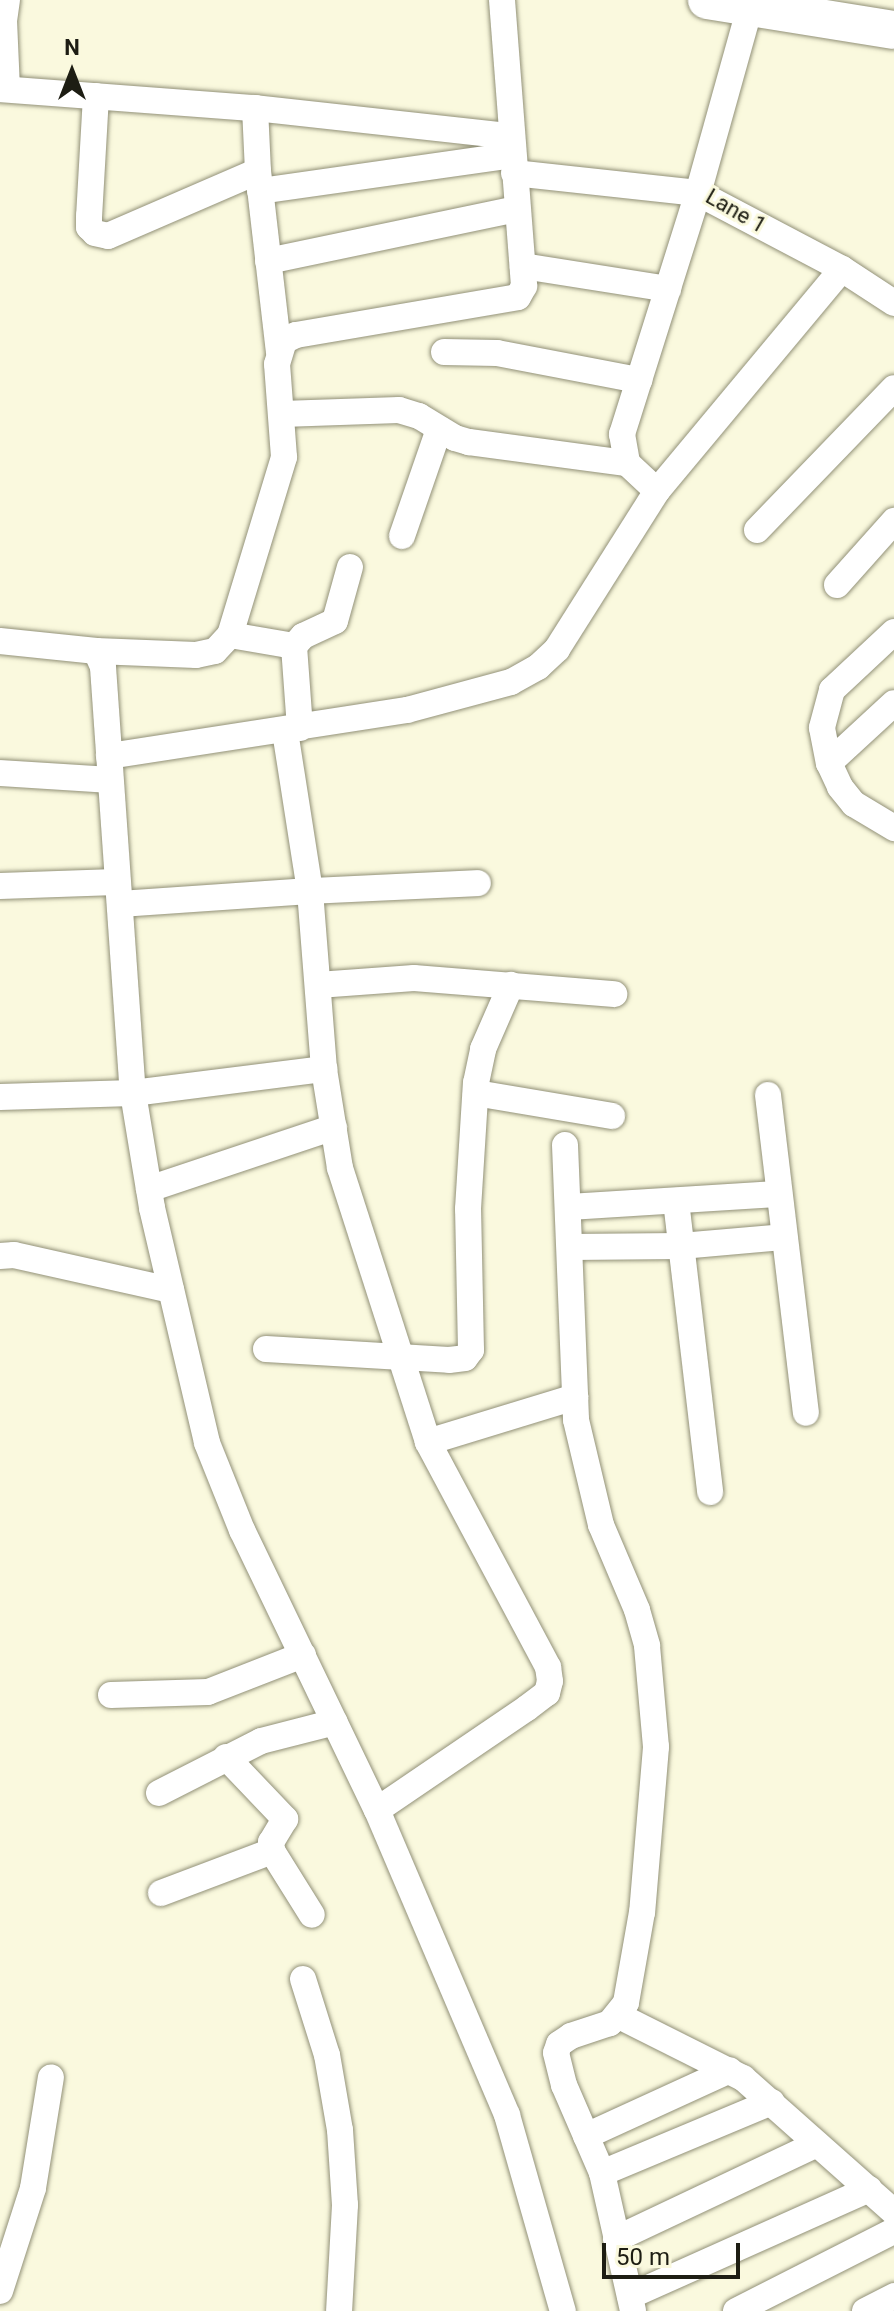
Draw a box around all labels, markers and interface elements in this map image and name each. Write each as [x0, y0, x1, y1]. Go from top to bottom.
north arrow [32, 32, 112, 112]
text: N [64, 35, 80, 60]
street label: Lane 1 [701, 183, 771, 239]
scale bar [606, 2227, 744, 2277]
text: 50 m [616, 2243, 670, 2271]

